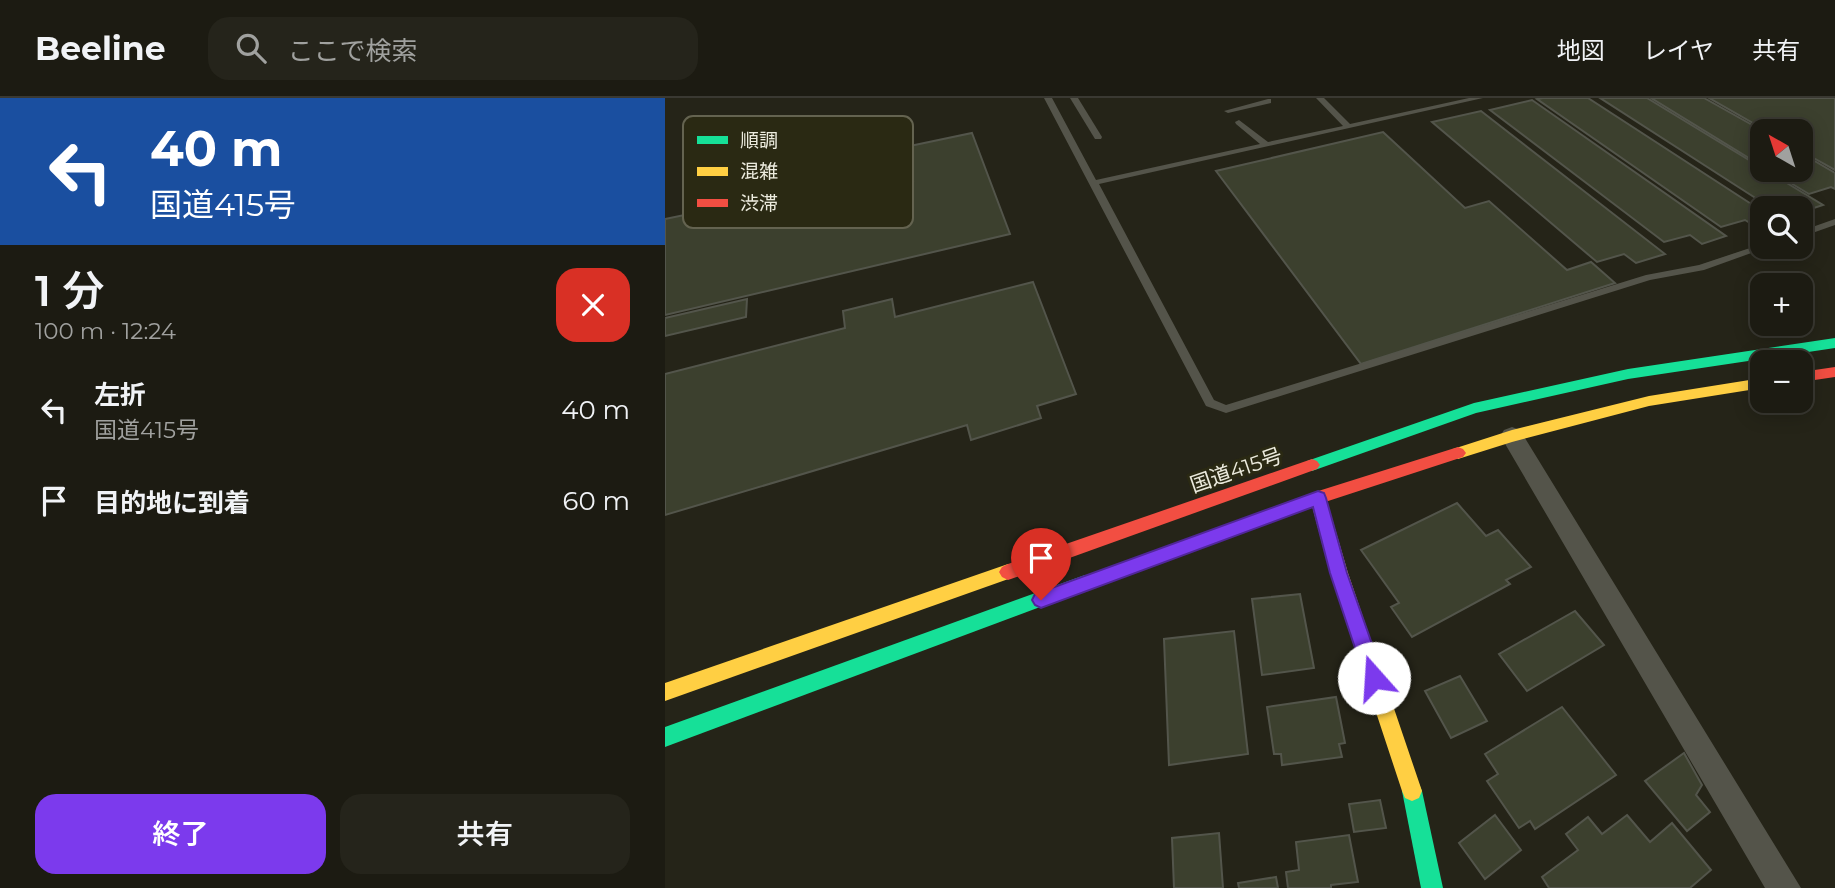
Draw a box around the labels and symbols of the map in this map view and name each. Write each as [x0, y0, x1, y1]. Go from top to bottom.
legend [683, 116, 913, 228]
north arrow [1750, 119, 1813, 182]
text: 順調 [740, 129, 778, 152]
text: 混雑 [740, 160, 778, 183]
text: 渋滞 [740, 192, 778, 215]
street label: 国道415号 [1187, 443, 1285, 497]
pin [1011, 528, 1071, 600]
position arrow [1337, 641, 1411, 715]

